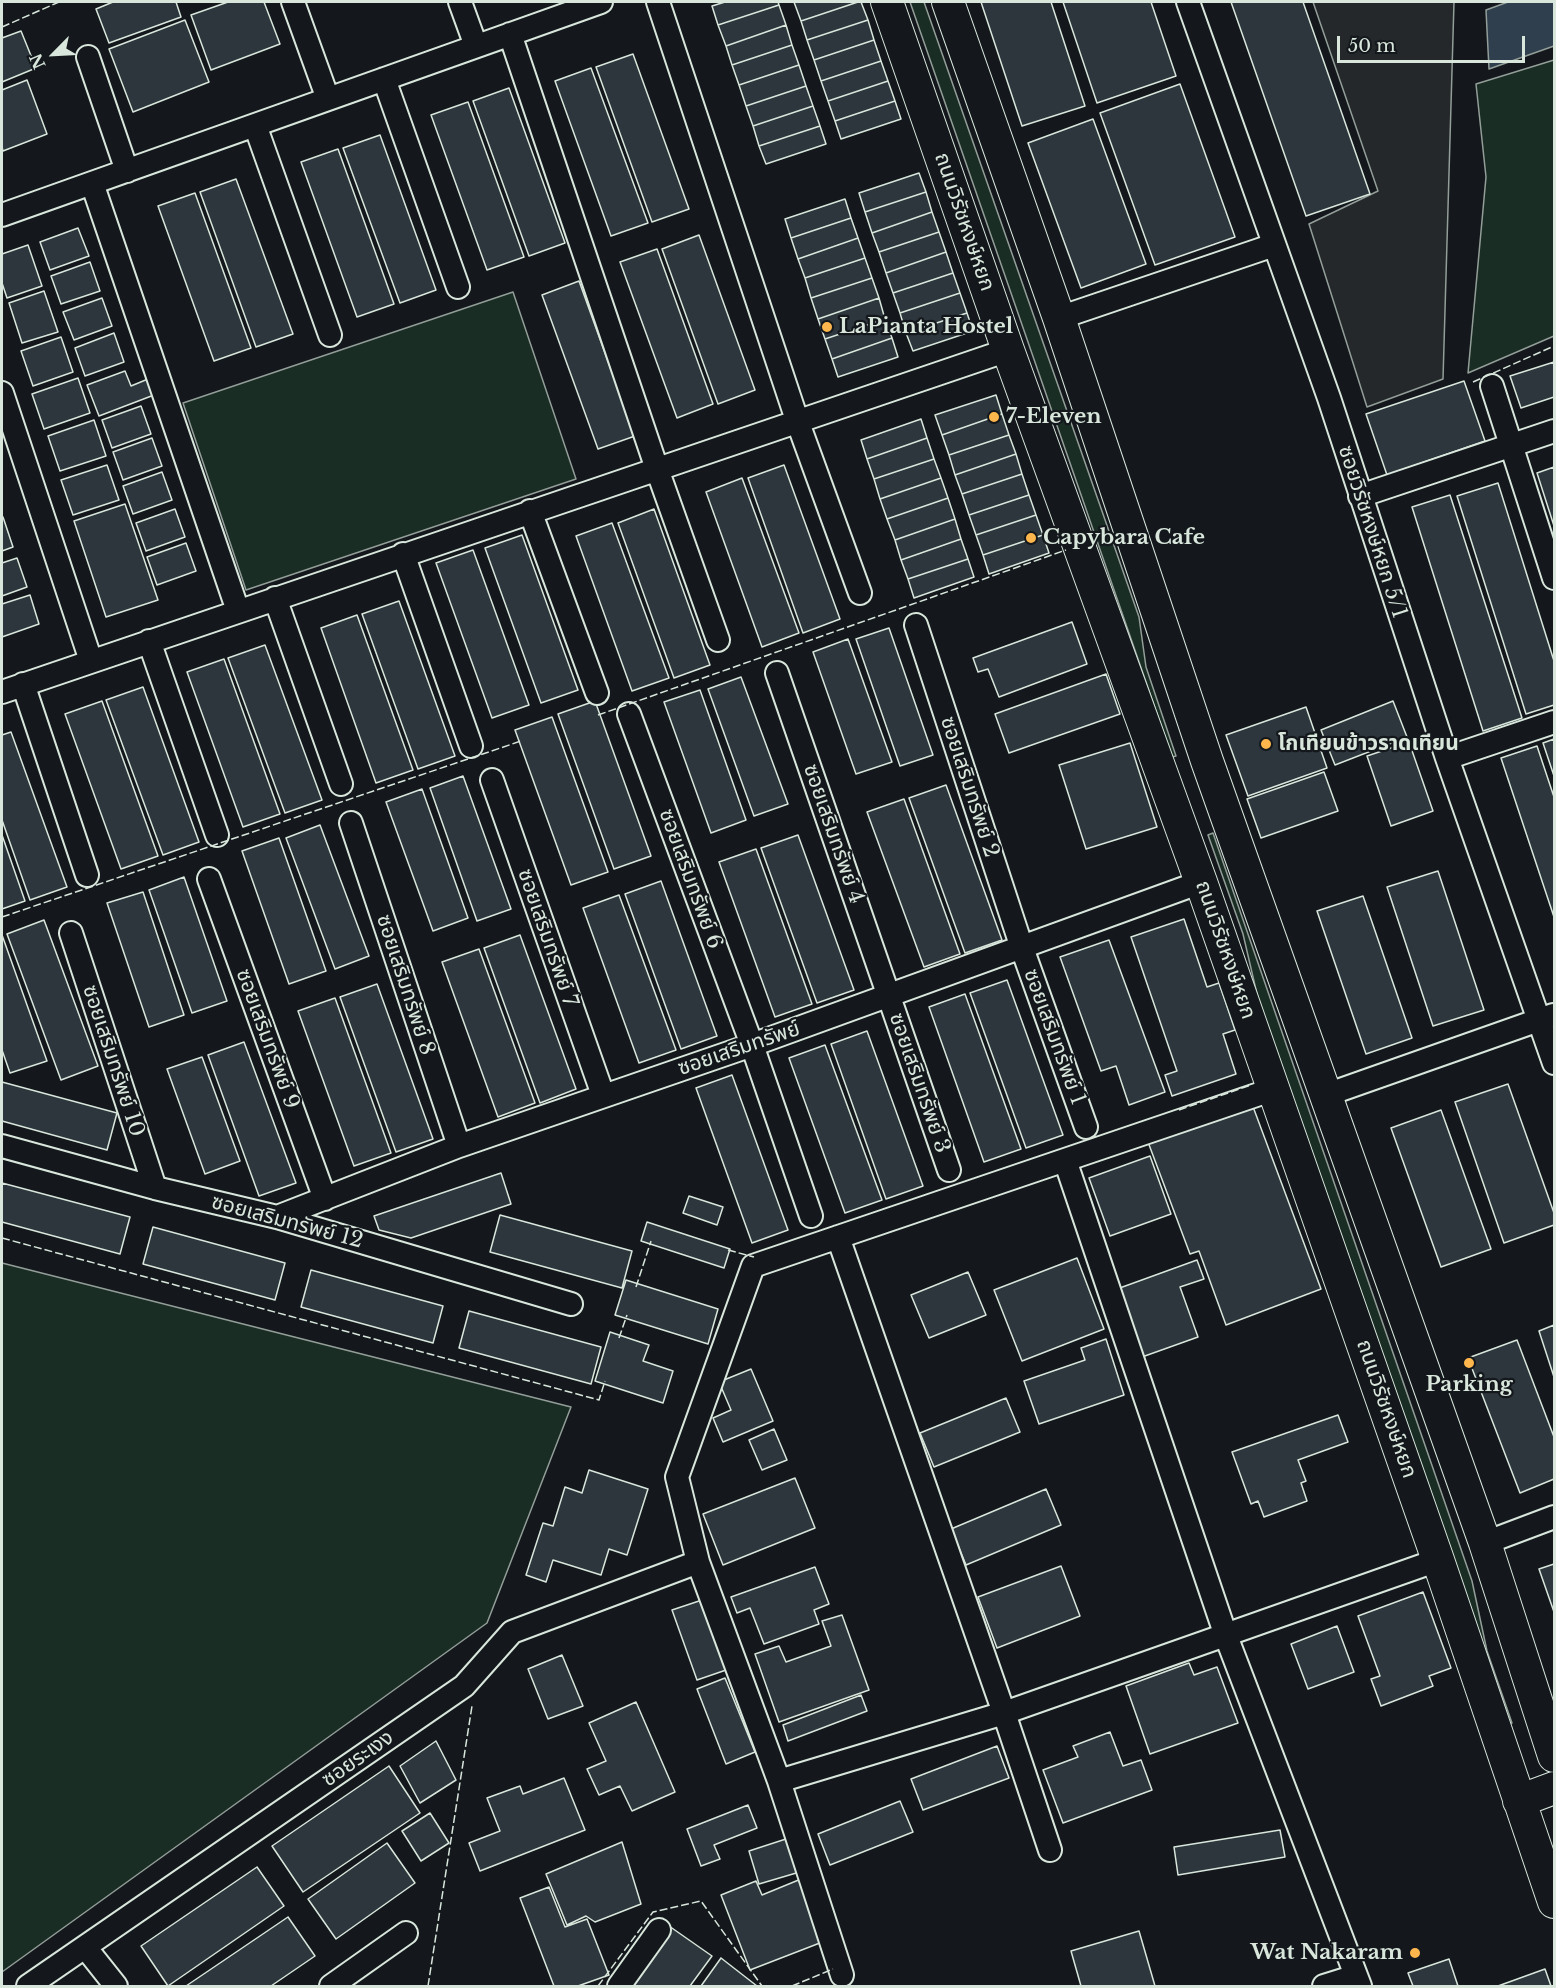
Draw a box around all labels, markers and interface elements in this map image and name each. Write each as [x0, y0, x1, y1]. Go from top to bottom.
north arrow [24, 24, 84, 84]
scale bar [1340, 24, 1528, 62]
text: 50 m [1348, 35, 1396, 57]
text: N [25, 50, 50, 72]
street label: ถนนวิรัชหงษ์หยก [928, 149, 1000, 295]
place label: LaPianta Hostel [839, 314, 1013, 340]
marker: LaPianta Hostel [820, 320, 834, 334]
place label: 7-Eleven [1006, 404, 1101, 430]
marker: 7-Eleven [987, 410, 1001, 424]
street label: ซอยวิรัชหงษ์หยก 5/1 [1332, 443, 1412, 621]
place label: Capybara Cafe [1043, 525, 1205, 551]
marker: Capybara Cafe [1024, 531, 1038, 545]
street label: ซอยเสริมทรัพย์ 2 [934, 713, 1004, 861]
place label: โกเทียนข้าวราดเทียน [1278, 731, 1459, 757]
marker: โกเทียนข้าวราดเทียน [1259, 737, 1273, 751]
street label: ซอยเสริมทรัพย์ 4 [797, 761, 869, 907]
street label: ซอยเสริมทรัพย์ 6 [653, 806, 727, 952]
street label: ซอยเสริมทรัพย์ 7 [512, 866, 582, 1010]
street label: ถนนวิรัชหงษ์หยก [1189, 877, 1261, 1023]
street label: ซอยเสริมทรัพย์ 8 [370, 912, 440, 1058]
street label: ซอยเสริมทรัพย์ 9 [230, 966, 304, 1112]
street label: ซอยเสริมทรัพย์ 1 [1018, 966, 1090, 1108]
street label: ซอยเสริมทรัพย์ 10 [77, 982, 149, 1140]
street label: ซอยเสริมทรัพย์ 3 [883, 1010, 955, 1156]
street label: ซอยเสริมทรัพย์ [675, 1016, 803, 1082]
street label: ซอยเสริมทรัพย์ 12 [209, 1190, 365, 1254]
street label: ถนนวิรัชหงษ์หยก [1350, 1336, 1422, 1482]
marker: Parking [1462, 1356, 1476, 1370]
place label: Parking [1426, 1372, 1512, 1398]
street label: ซอยระเงง [317, 1725, 399, 1793]
place label: Wat Nakaram [1251, 1940, 1403, 1966]
marker: Wat Nakaram [1408, 1946, 1422, 1960]

